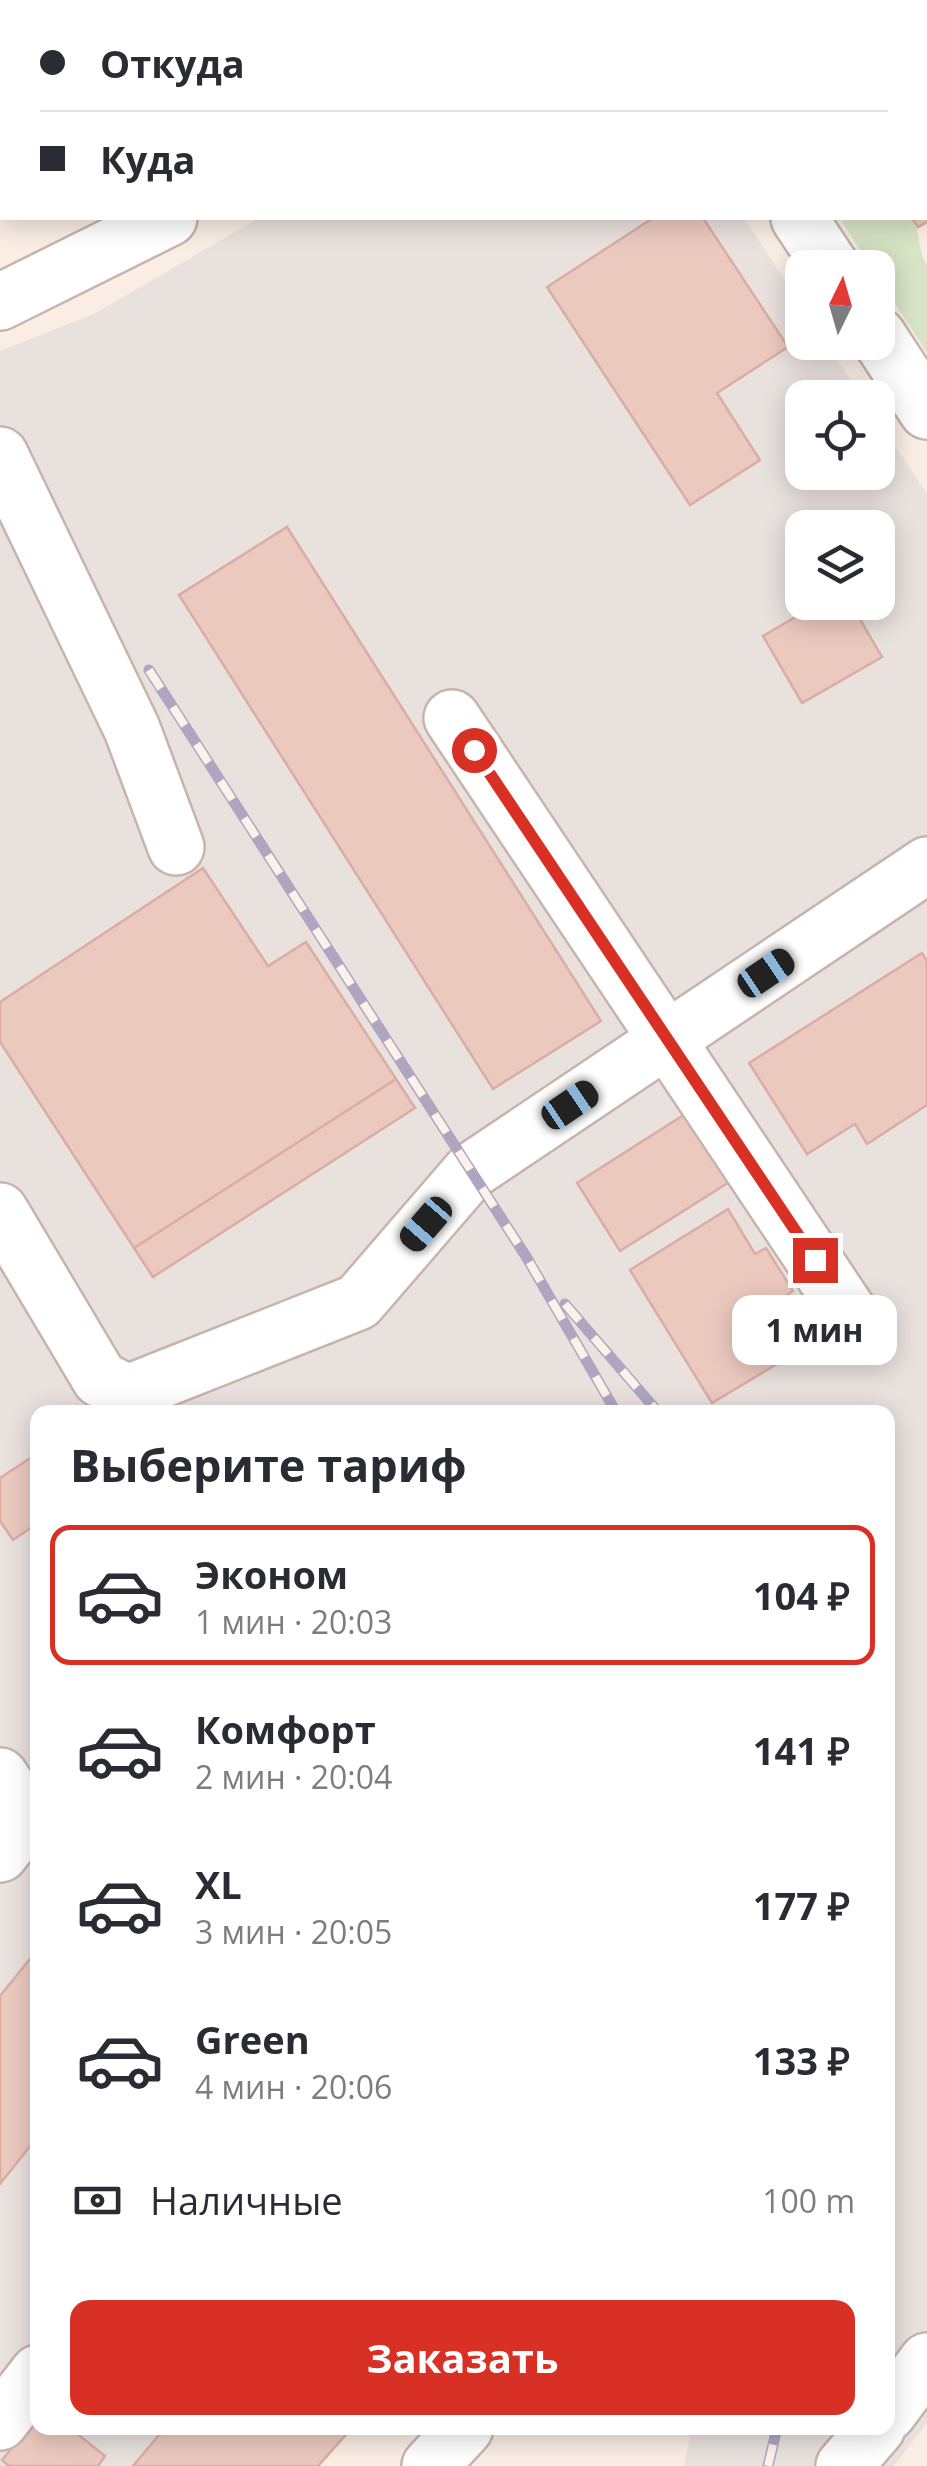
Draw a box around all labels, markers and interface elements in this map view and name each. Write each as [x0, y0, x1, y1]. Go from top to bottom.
text: Откуда [100, 37, 245, 89]
text: Куда [100, 133, 195, 185]
north arrow [785, 250, 895, 360]
map controls [785, 250, 895, 620]
button: locate [785, 380, 895, 490]
button: layers [785, 510, 895, 620]
route start [452, 728, 497, 773]
car [733, 944, 799, 1002]
car [537, 1076, 603, 1134]
car [395, 1192, 457, 1256]
route end [793, 1238, 838, 1283]
callout: 1 мин [732, 1295, 898, 1365]
text: 1 мин [766, 1308, 863, 1351]
text: Выберите тариф [70, 1434, 467, 1495]
text: Эконом [195, 1548, 348, 1600]
icon: car [75, 1550, 165, 1640]
text: 104 ₽ [753, 1569, 850, 1621]
text: 1 мин · 20:03 [195, 1600, 392, 1643]
text: Комфорт [195, 1703, 376, 1755]
icon: car [75, 1705, 165, 1795]
text: 141 ₽ [753, 1724, 850, 1776]
text: 2 мин · 20:04 [195, 1755, 392, 1798]
text: XL [195, 1858, 242, 1910]
icon: car [75, 1860, 165, 1950]
text: 177 ₽ [753, 1879, 850, 1931]
text: 3 мин · 20:05 [195, 1910, 392, 1953]
text: Green [195, 2013, 310, 2065]
icon: car [75, 2015, 165, 2105]
text: 133 ₽ [753, 2034, 850, 2086]
text: 4 мин · 20:06 [195, 2065, 392, 2108]
icon: cash [70, 2173, 125, 2228]
text: Наличные [150, 2174, 343, 2226]
text: 100 m [762, 2179, 855, 2222]
button: Заказать [70, 2300, 855, 2415]

